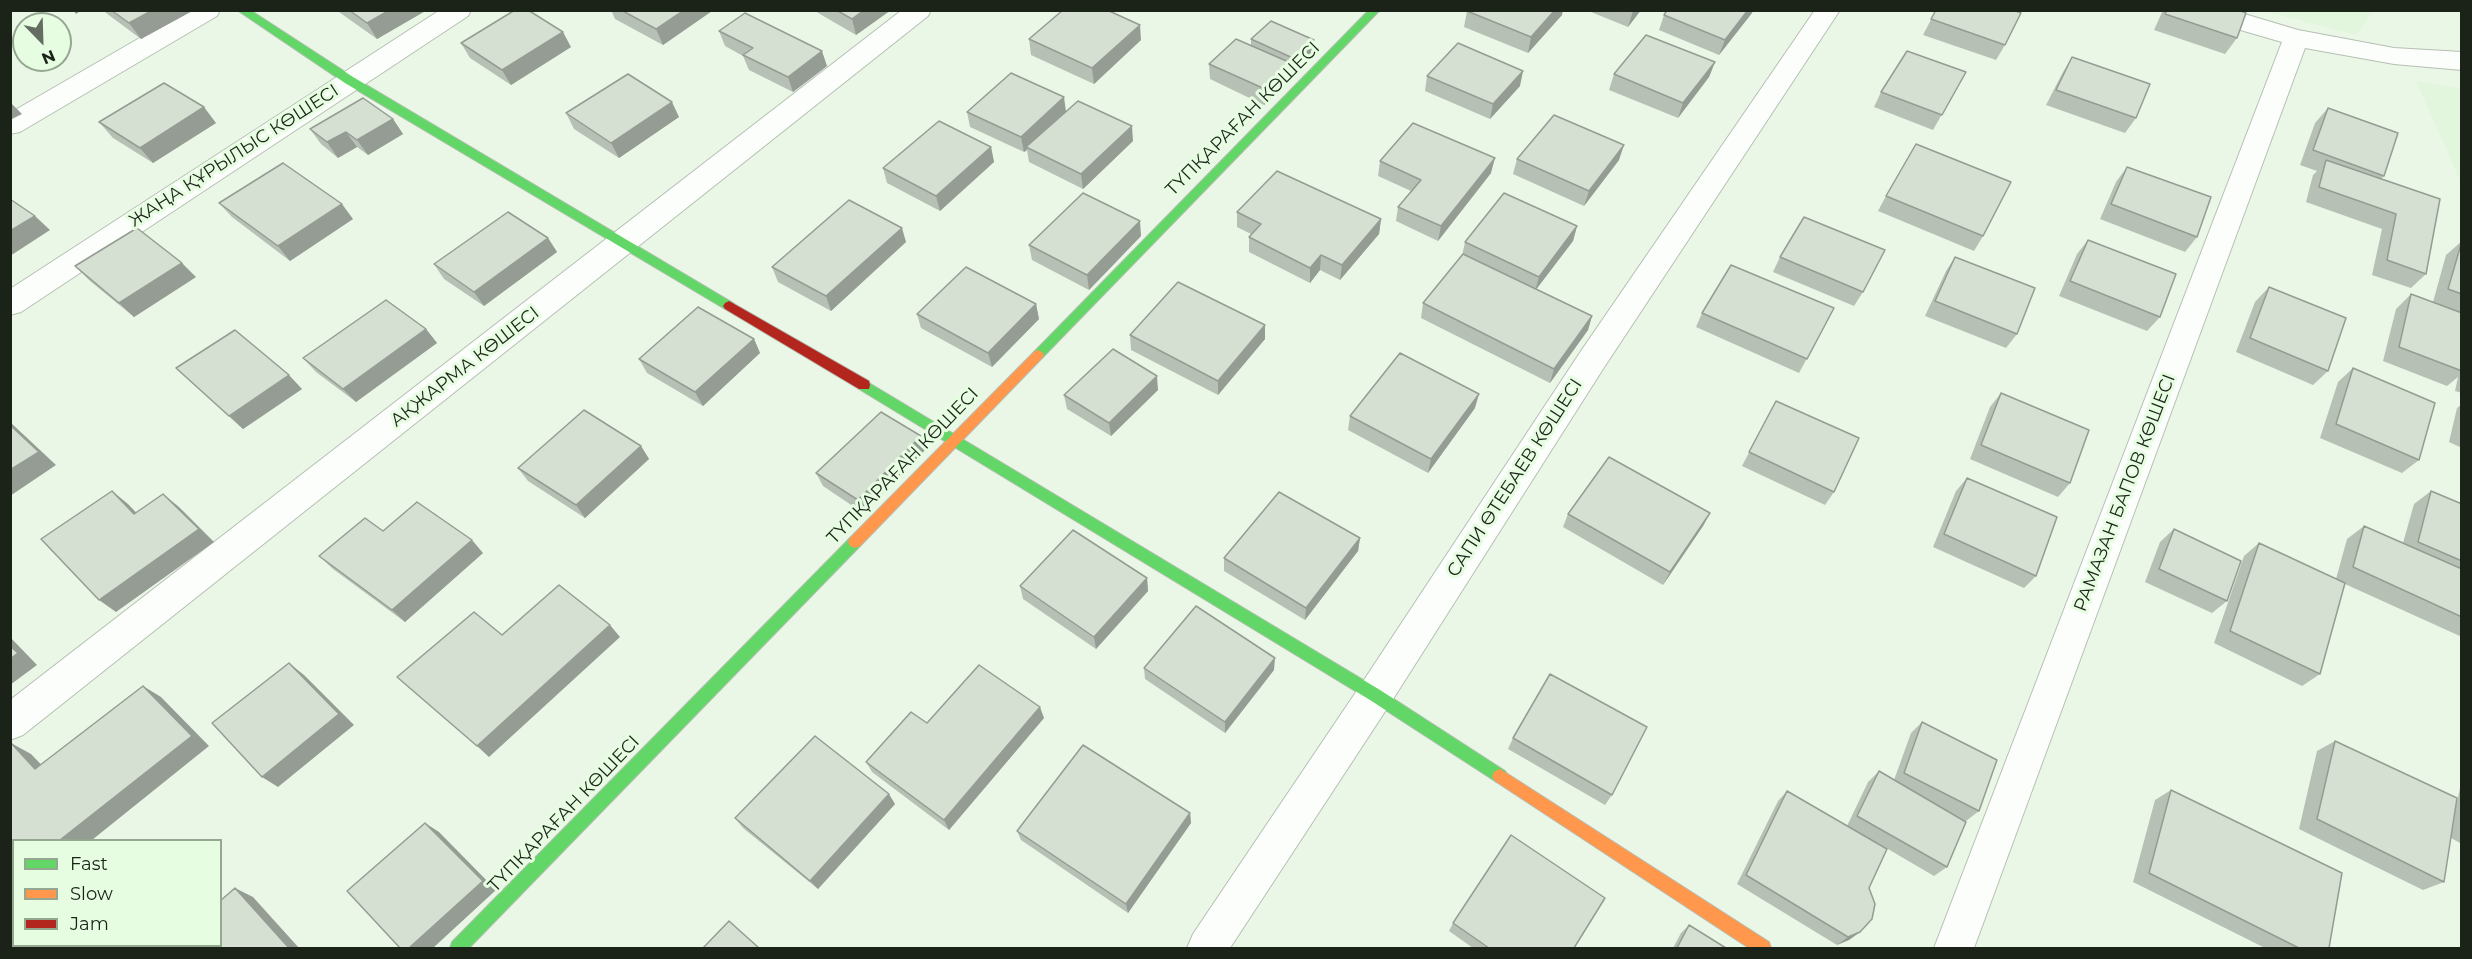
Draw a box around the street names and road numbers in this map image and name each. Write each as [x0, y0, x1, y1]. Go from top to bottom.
street label: ТҮПҚАРАҒАН КӨШЕСІ [1161, 37, 1325, 201]
street label: ЖАҢА ҚҰРЫЛЫС КӨШЕСІ [125, 80, 343, 232]
street label: АҚЖАРМА КӨШЕСІ [386, 302, 544, 432]
street label: РАМАЗАН БАПОВ КӨШЕСІ [2070, 371, 2180, 615]
street label: САПИ ӨТЕБАЕВ КӨШЕСІ [1443, 375, 1587, 581]
street label: ТҮПҚАРАҒАН КӨШЕСІ [823, 383, 983, 549]
street label: ТҮПҚАРАҒАН КӨШЕСІ [484, 731, 644, 897]

